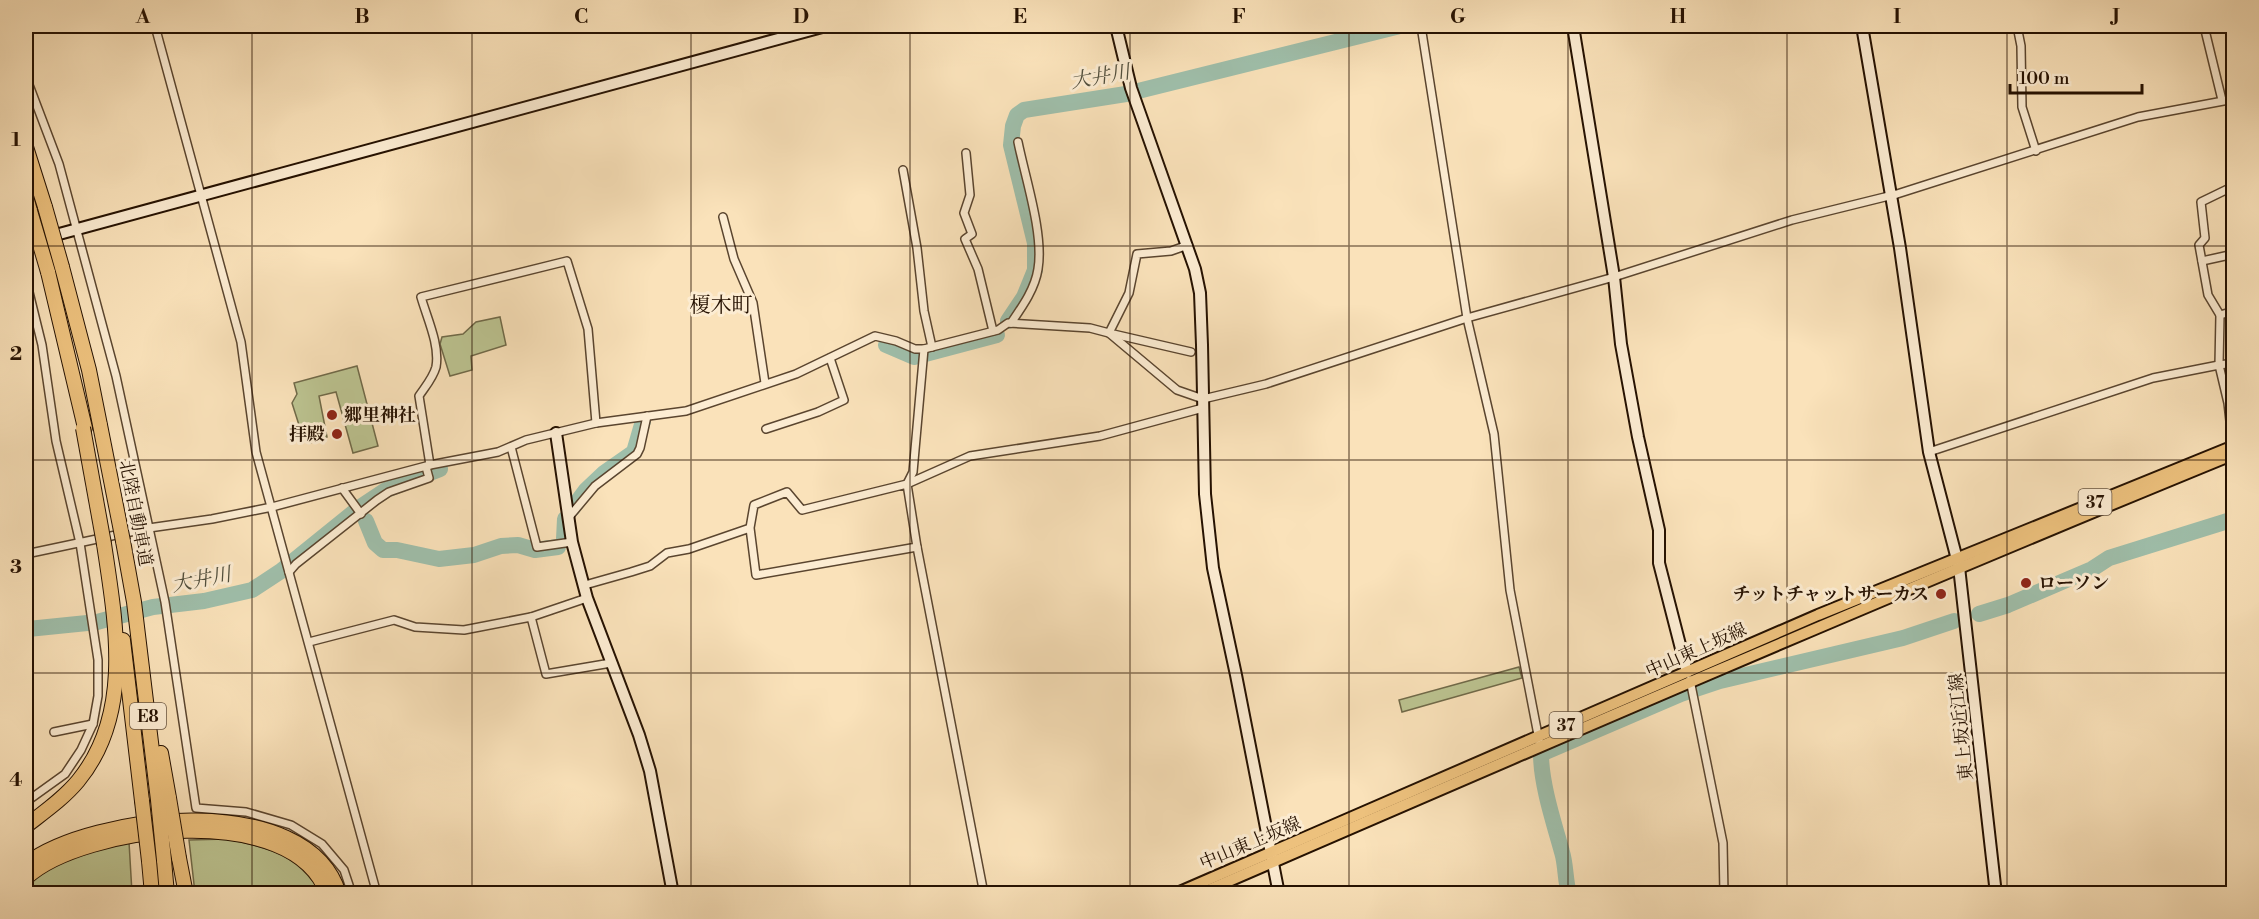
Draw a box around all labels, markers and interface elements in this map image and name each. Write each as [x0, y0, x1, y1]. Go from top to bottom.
text: A [135, 5, 151, 30]
text: B [354, 5, 370, 30]
text: C [574, 5, 588, 30]
text: D [793, 5, 809, 30]
text: E [1013, 5, 1027, 30]
text: F [1232, 5, 1246, 30]
text: G [1450, 5, 1466, 30]
text: H [1670, 5, 1687, 30]
text: I [1893, 5, 1901, 30]
text: J [2109, 5, 2120, 30]
scale bar [2010, 57, 2142, 95]
water label: 大井川 [1069, 60, 1134, 95]
text: 100 m [2019, 67, 2070, 90]
text: 1 [11, 128, 21, 153]
district label: 榎木町 [690, 293, 753, 319]
text: 2 [10, 342, 22, 367]
place label: 郷里神社 [344, 404, 416, 427]
marker: 郷里神社 [325, 408, 339, 422]
place label: 拝殿 [289, 423, 325, 446]
marker: 拝殿 [330, 427, 344, 441]
street label: 北陸自動車道 [114, 458, 157, 568]
road number: 37 [2078, 489, 2112, 515]
text: 3 [10, 555, 22, 580]
water label: 大井川 [169, 562, 235, 598]
place label: ローソン [2038, 572, 2109, 595]
marker: ローソン [2019, 576, 2033, 590]
place label: チットチャットサーカス [1732, 583, 1929, 606]
marker: チットチャットサーカス [1934, 587, 1948, 601]
street label: 中山東上坂線 [1642, 618, 1750, 683]
street label: 東上坂近江線 [1944, 672, 1979, 782]
road number: E8 [130, 703, 166, 729]
road number: 37 [1550, 712, 1582, 738]
text: 4 [9, 768, 23, 793]
street label: 中山東上坂線 [1196, 812, 1304, 875]

